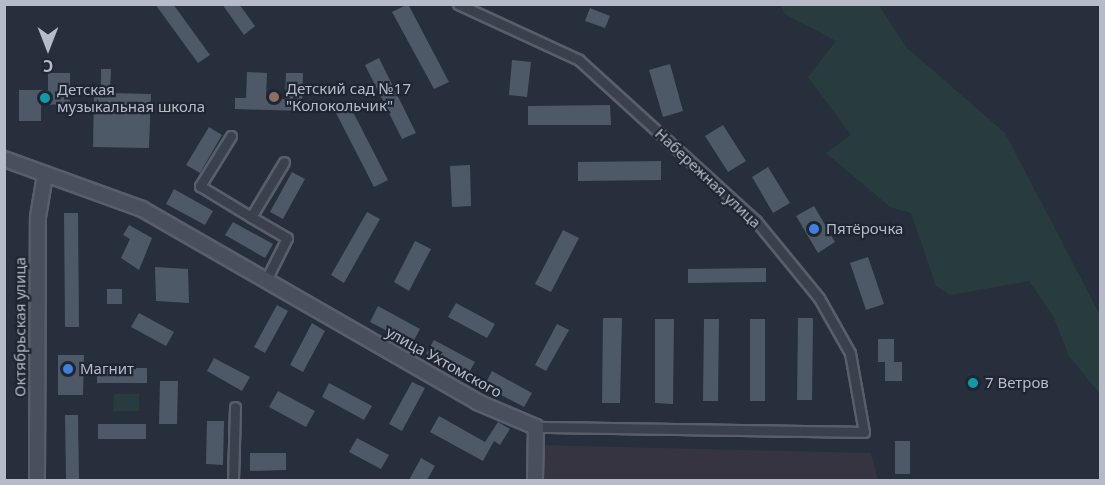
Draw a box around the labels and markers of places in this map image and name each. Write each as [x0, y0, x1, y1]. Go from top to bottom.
place label: Детский сад №17 "Колокольчик" [286, 79, 411, 114]
place label: Детская музыкальная школа [57, 80, 205, 115]
marker: Детский сад №17 "Колокольчик" [267, 90, 281, 104]
marker: Детская музыкальная школа [38, 91, 52, 105]
place label: Пятёрочка [826, 220, 903, 238]
marker: Пятёрочка [807, 222, 821, 236]
place label: Магнит [80, 360, 134, 378]
marker: Магнит [61, 362, 75, 376]
place label: 7 Ветров [985, 374, 1049, 392]
marker: 7 Ветров [966, 376, 980, 390]

